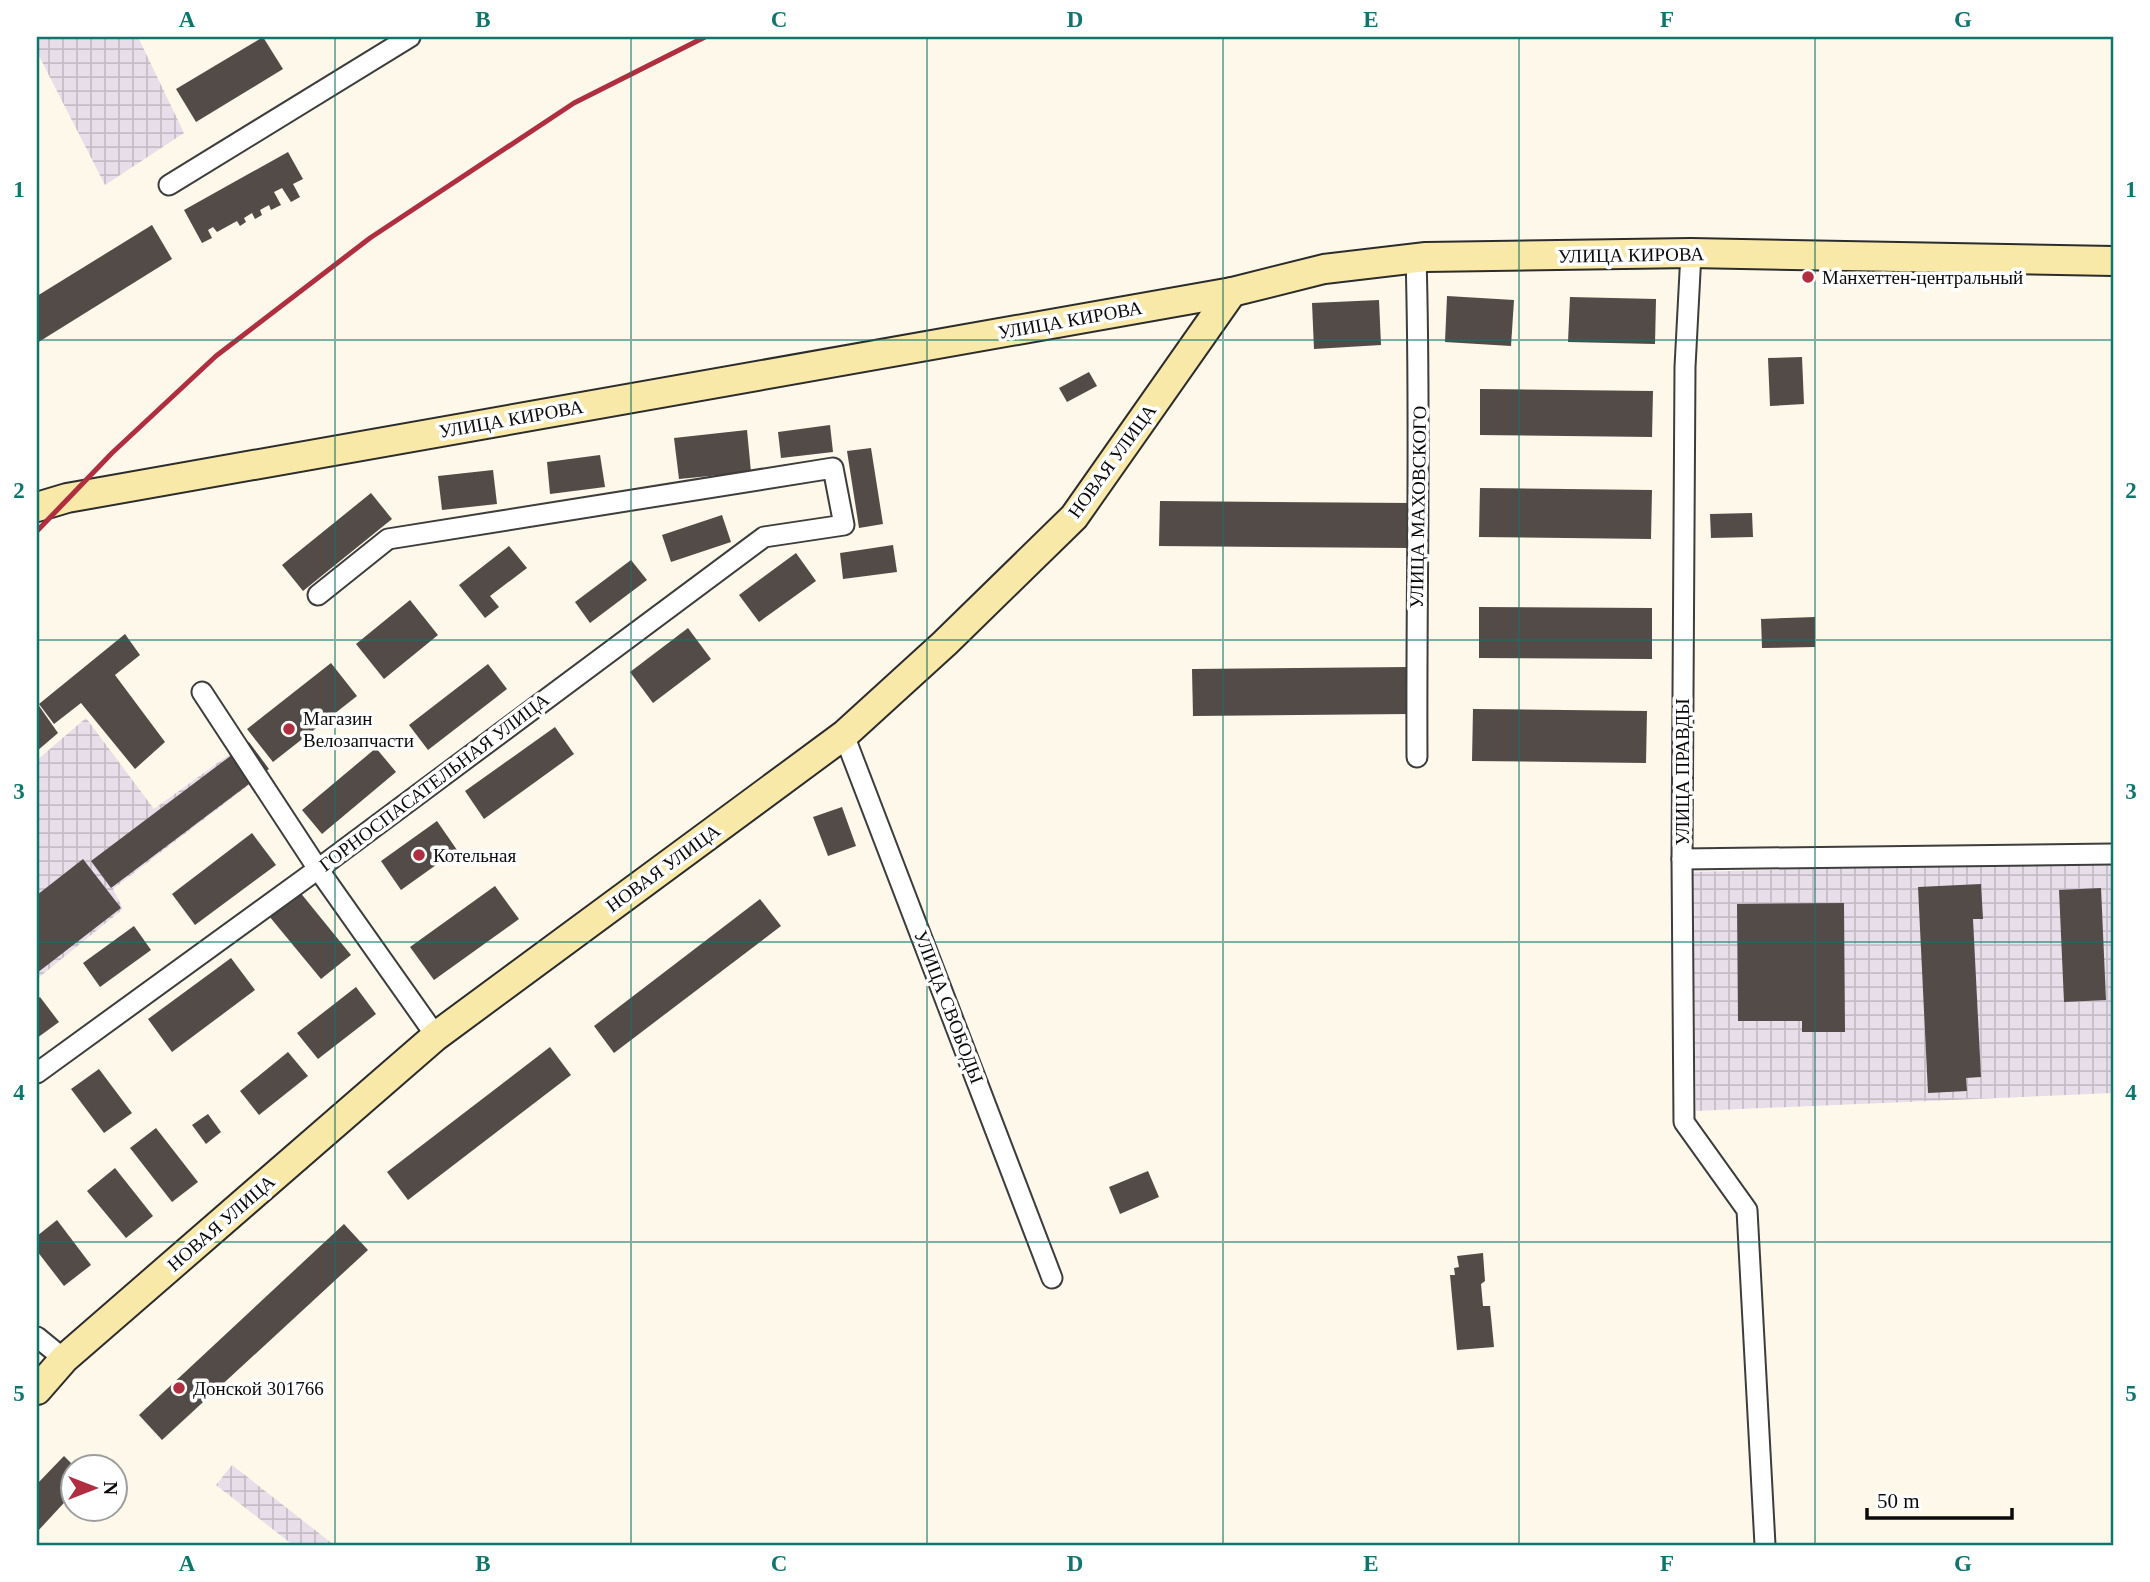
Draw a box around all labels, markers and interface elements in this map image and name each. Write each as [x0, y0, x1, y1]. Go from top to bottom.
text: A [179, 7, 196, 32]
text: B [475, 7, 491, 32]
text: C [771, 7, 787, 32]
text: D [1067, 7, 1083, 32]
text: E [1363, 7, 1379, 32]
text: F [1660, 7, 1674, 32]
text: G [1954, 7, 1972, 32]
text: 1 [13, 177, 25, 202]
text: 1 [2125, 177, 2137, 202]
street label: УЛИЦА КИРОВА [1558, 243, 1705, 267]
place label: Манхеттен-центральный [1822, 267, 2023, 288]
marker: Манхеттен-центральный [1800, 269, 1816, 285]
street label: УЛИЦА КИРОВА [996, 297, 1144, 343]
street label: УЛИЦА КИРОВА [437, 396, 585, 442]
street label: НОВАЯ УЛИЦА [1064, 400, 1160, 522]
street label: УЛИЦА МАХОВСКОГО [1406, 405, 1430, 609]
text: 2 [13, 478, 25, 503]
text: 2 [2125, 478, 2137, 503]
street label: ГОРНОСПАСАТЕЛЬНАЯ УЛИЦА [315, 688, 553, 875]
street label: УЛИЦА ПРАВДЫ [1672, 698, 1693, 846]
place label: Магазин Велозапчасти [303, 708, 414, 751]
marker: Магазин Велозапчасти [281, 721, 297, 737]
text: 3 [13, 779, 25, 804]
text: 3 [2125, 779, 2137, 804]
street label: НОВАЯ УЛИЦА [602, 820, 724, 916]
place label: Котельная [433, 845, 516, 866]
marker: Котельная [411, 847, 427, 863]
street label: УЛИЦА СВОБОДЫ [910, 927, 988, 1087]
text: 4 [13, 1080, 25, 1105]
text: 4 [2125, 1080, 2137, 1105]
street label: НОВАЯ УЛИЦА [163, 1170, 279, 1275]
place label: Донской 301766 [193, 1378, 324, 1399]
marker: Донской 301766 [171, 1380, 187, 1396]
text: 5 [13, 1381, 25, 1406]
text: 5 [2125, 1381, 2137, 1406]
north arrow [60, 1452, 130, 1522]
scale bar [1867, 1477, 2012, 1521]
text: N [100, 1481, 121, 1495]
text: 50 m [1877, 1489, 1920, 1513]
text: A [179, 1551, 196, 1576]
text: B [475, 1551, 491, 1576]
text: C [771, 1551, 787, 1576]
text: D [1067, 1551, 1083, 1576]
text: E [1363, 1551, 1379, 1576]
text: F [1660, 1551, 1674, 1576]
text: G [1954, 1551, 1972, 1576]

